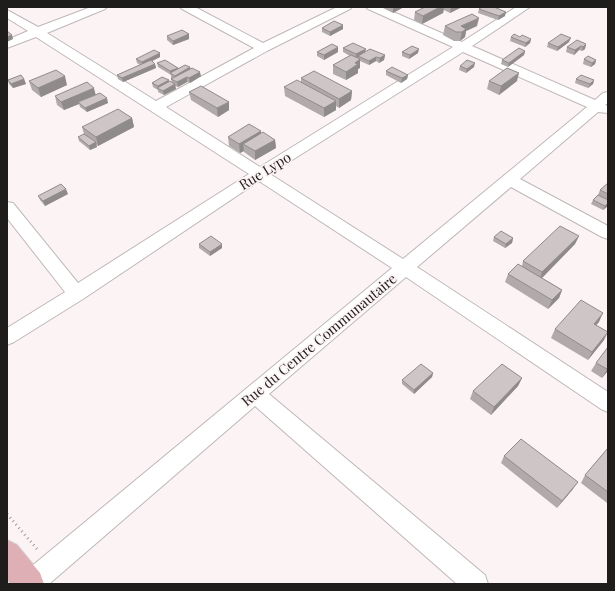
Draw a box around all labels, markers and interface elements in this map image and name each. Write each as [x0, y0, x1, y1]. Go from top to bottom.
street label: Rue Lypo [235, 147, 295, 194]
street label: Rue du Centre Communautaire [237, 269, 400, 410]

